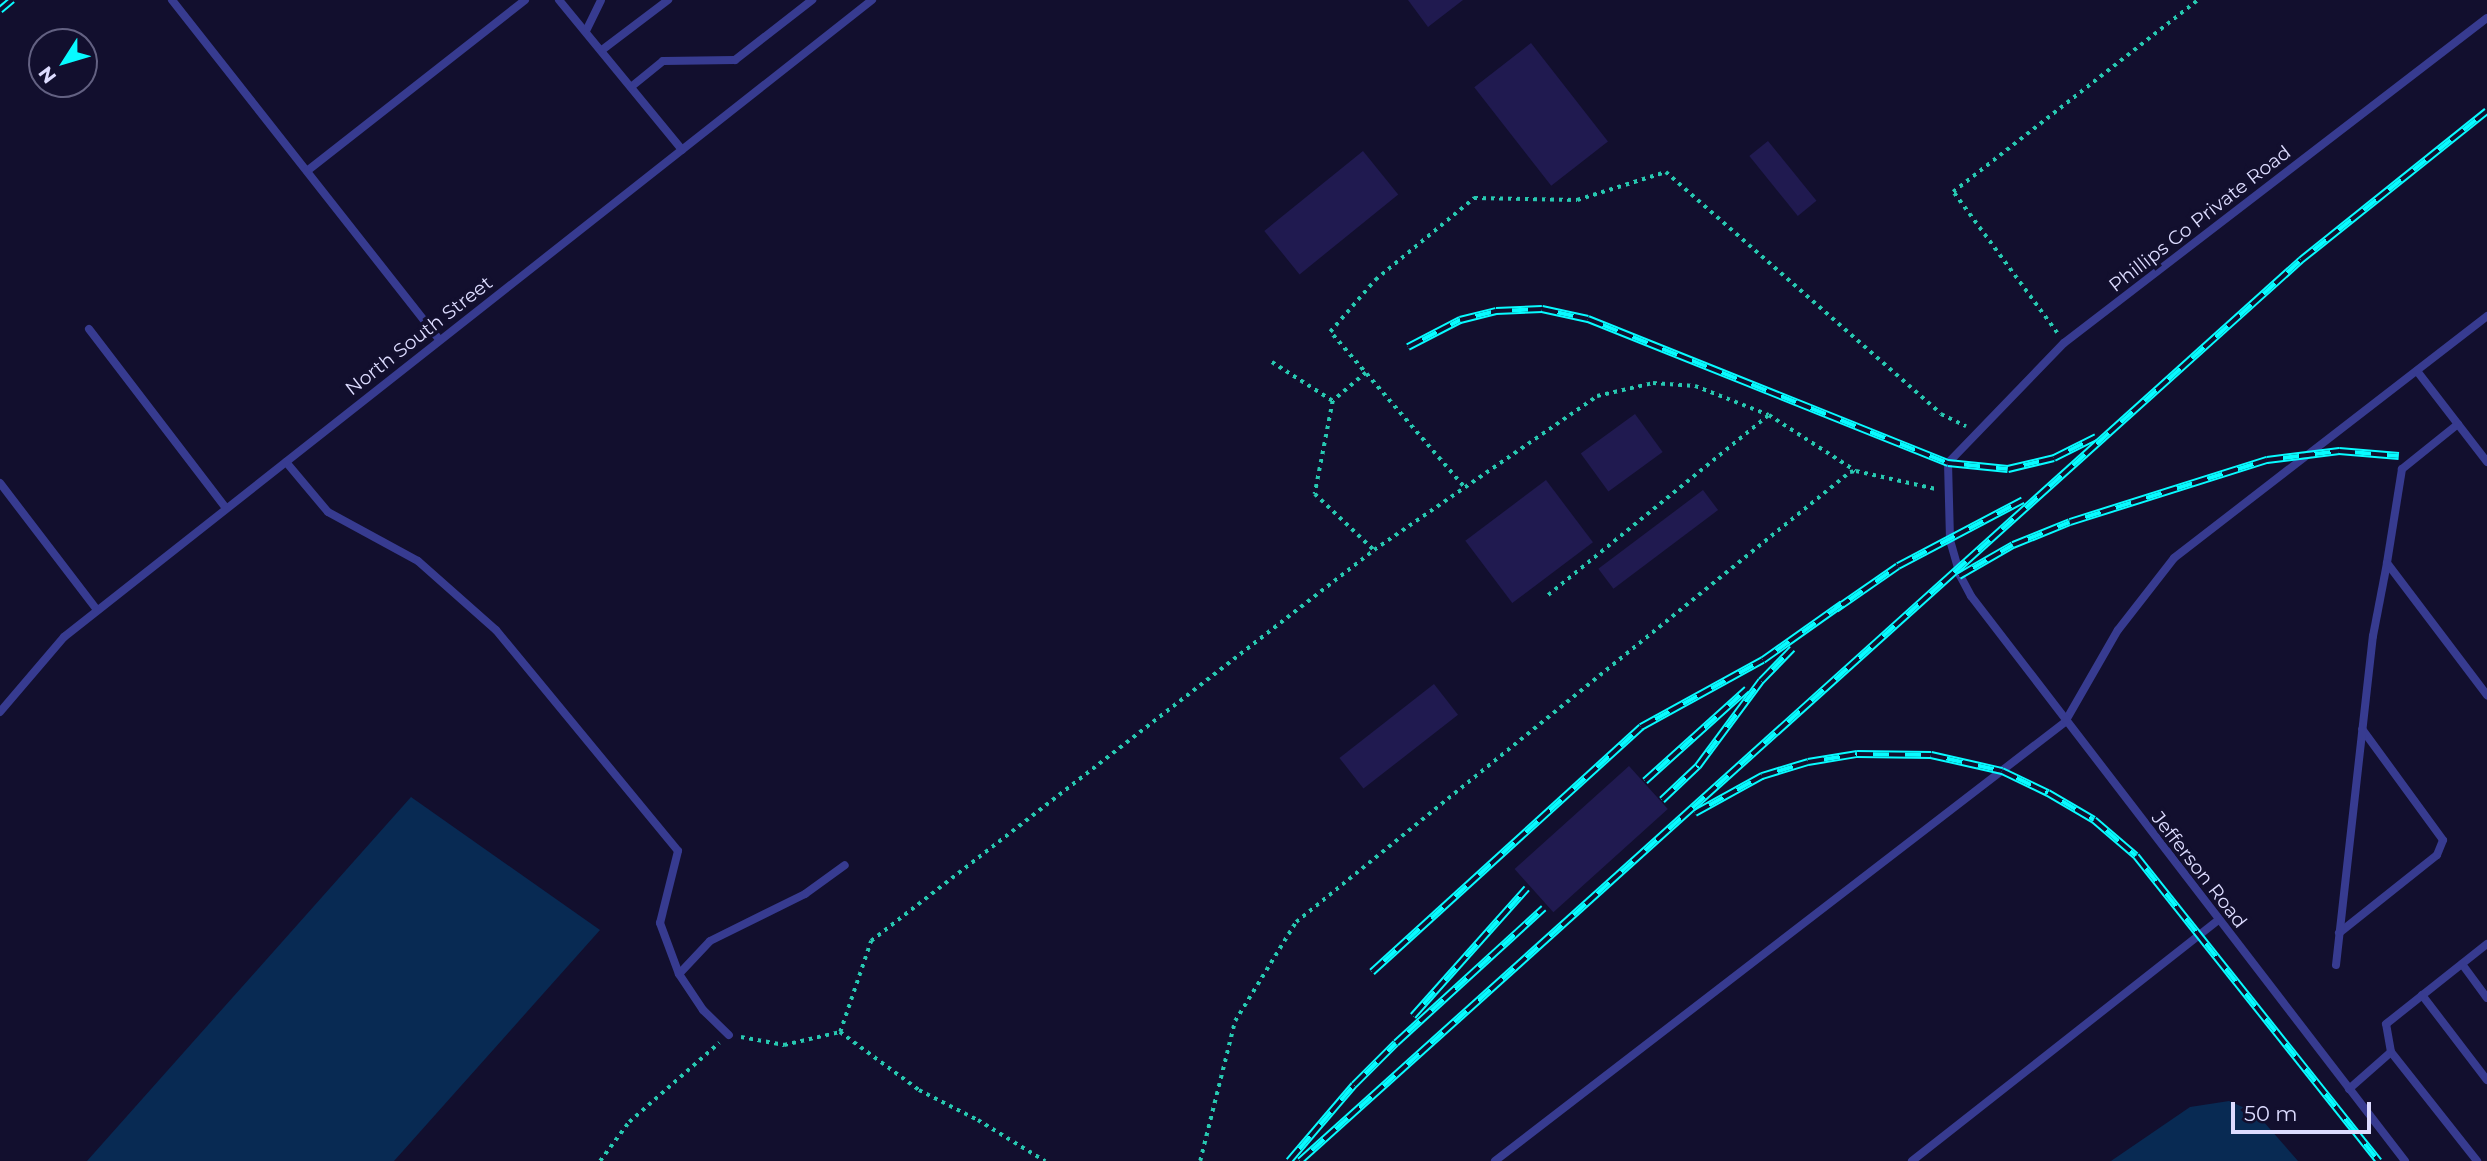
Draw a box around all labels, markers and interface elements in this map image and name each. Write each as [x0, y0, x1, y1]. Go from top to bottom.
north arrow [28, 28, 98, 98]
text: N [34, 62, 61, 88]
street label: Phillips Co Private Road [2105, 141, 2295, 297]
street label: North South Street [341, 272, 497, 400]
street label: Jefferson Road [2146, 807, 2252, 933]
scale bar [2235, 1088, 2375, 1132]
text: 50 m [2244, 1101, 2298, 1126]

